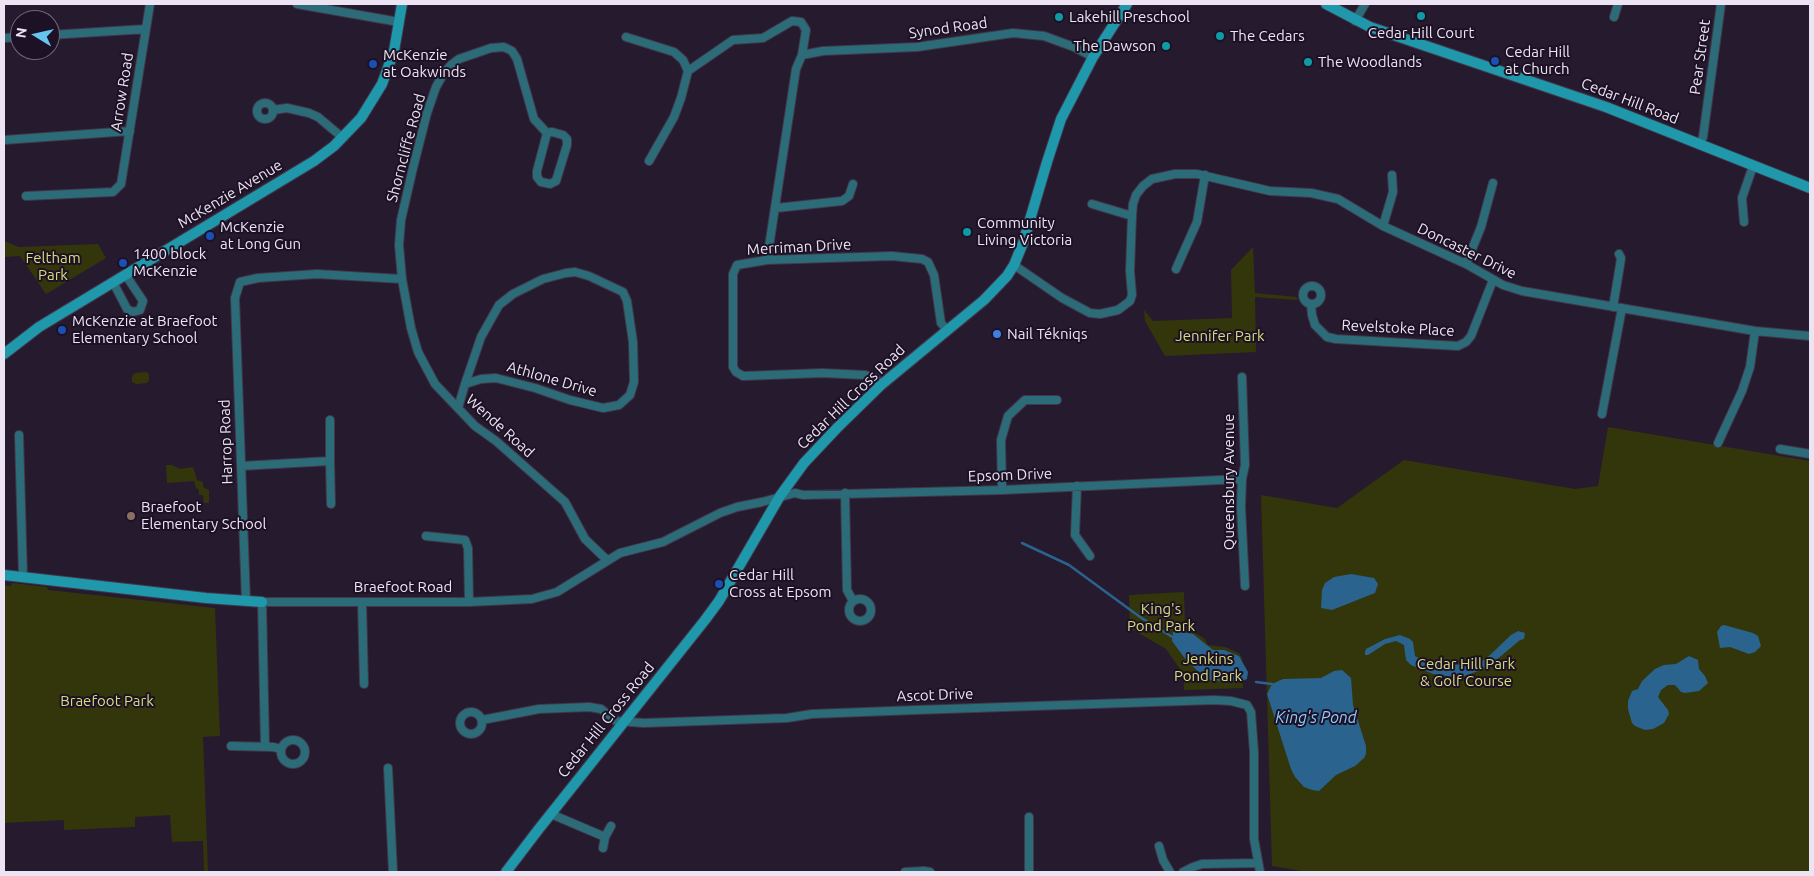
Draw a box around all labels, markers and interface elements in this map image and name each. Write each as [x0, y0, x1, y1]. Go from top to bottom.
place label: Lakehill Preschool [1069, 8, 1190, 26]
north arrow [10, 10, 60, 60]
marker: Cedar Hill Court [1415, 10, 1427, 22]
marker: Lakehill Preschool [1053, 11, 1065, 23]
street label: Synod Road [908, 14, 988, 42]
street label: Pear Street [1686, 18, 1714, 96]
place label: Cedar Hill Court [1368, 24, 1474, 42]
text: N [12, 26, 30, 39]
place label: The Cedars [1230, 27, 1305, 45]
marker: The Cedars [1214, 30, 1226, 42]
place label: The Dawson [1074, 37, 1156, 55]
marker: The Dawson [1160, 40, 1172, 52]
place label: Cedar Hill at Church [1505, 43, 1570, 78]
place label: McKenzie at Oakwinds [383, 46, 466, 81]
street label: Arrow Road [107, 51, 137, 133]
place label: The Woodlands [1318, 53, 1422, 71]
marker: Cedar Hill at Church [1489, 55, 1501, 67]
marker: The Woodlands [1302, 56, 1314, 68]
marker: McKenzie at Oakwinds [367, 58, 379, 70]
street label: Cedar Hill Road [1579, 74, 1681, 128]
street label: Shorncliffe Road [383, 92, 429, 204]
street label: McKenzie Avenue [175, 156, 285, 232]
place label: Community Living Victoria [977, 214, 1072, 249]
place label: McKenzie at Long Gun [220, 218, 301, 253]
street label: Doncaster Drive [1415, 219, 1519, 283]
marker: Community Living Victoria [961, 226, 973, 238]
marker: McKenzie at Long Gun [204, 230, 216, 242]
street label: Merriman Drive [746, 235, 852, 259]
place label: 1400 block McKenzie [133, 245, 206, 280]
park label: Feltham Park [25, 249, 81, 284]
marker: 1400 block McKenzie [117, 257, 129, 269]
place label: McKenzie at Braefoot Elementary School [72, 312, 217, 347]
street label: Revelstoke Place [1341, 316, 1455, 340]
marker: McKenzie at Braefoot Elementary School [56, 324, 68, 336]
place label: Nail Tékniqs [1007, 325, 1087, 343]
park label: Jennifer Park [1175, 327, 1265, 345]
marker: Nail Tékniqs [991, 328, 1003, 340]
street label: Cedar Hill Cross Road [793, 341, 909, 453]
street label: Athlone Drive [505, 358, 599, 400]
street label: Wende Road [462, 391, 538, 461]
street label: Harrop Road [216, 399, 236, 485]
street label: Queensbury Avenue [1220, 414, 1238, 550]
street label: Epsom Drive [968, 465, 1052, 485]
place label: Braefoot Elementary School [141, 498, 267, 533]
marker: Braefoot Elementary School [125, 510, 137, 522]
place label: Cedar Hill Cross at Epsom [729, 566, 832, 601]
street label: Braefoot Road [354, 578, 452, 596]
marker: Cedar Hill Cross at Epsom [713, 578, 725, 590]
park label: King's Pond Park [1127, 600, 1195, 635]
park label: Jenkins Pond Park [1174, 650, 1242, 685]
park label: Cedar Hill Park & Golf Course [1417, 655, 1515, 690]
street label: Cedar Hill Cross Road [554, 659, 658, 781]
street label: Ascot Drive [896, 685, 974, 705]
park label: Braefoot Park [60, 692, 154, 710]
water label: King's Pond [1275, 708, 1357, 728]

